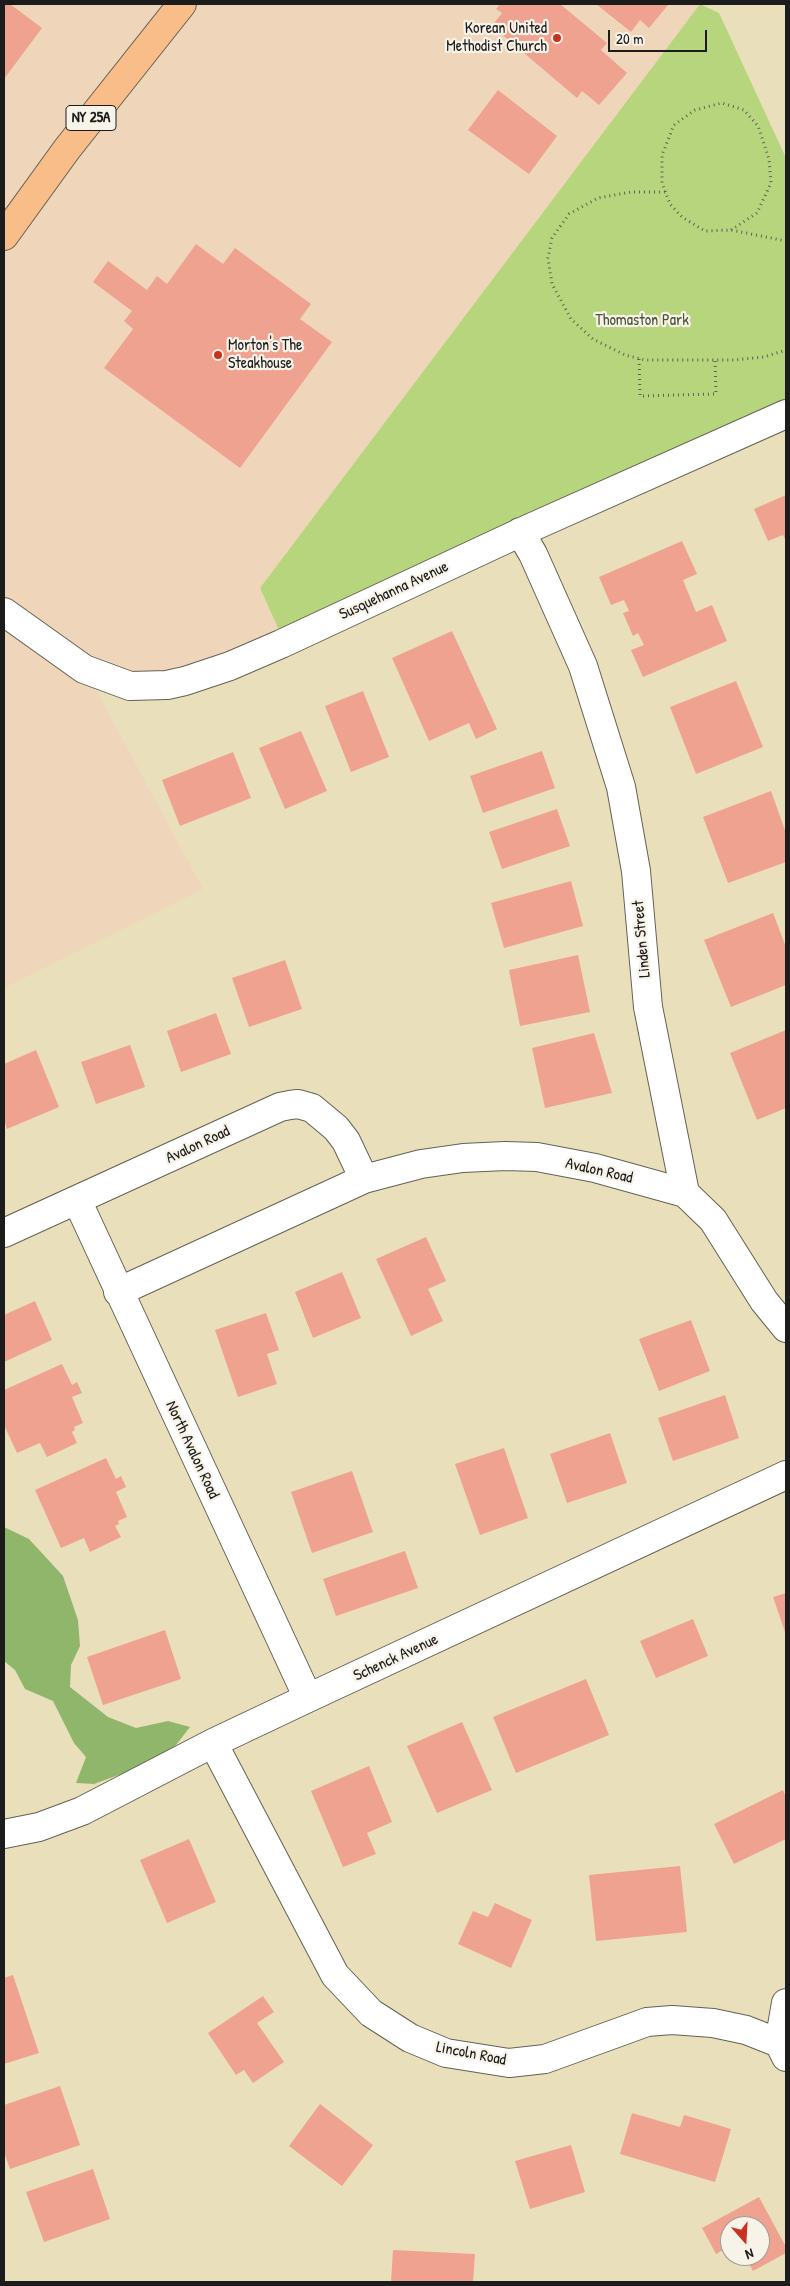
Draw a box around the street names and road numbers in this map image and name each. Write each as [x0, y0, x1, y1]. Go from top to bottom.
road number: NY 25A [66, 106, 116, 130]
street label: Susquehanna Avenue [336, 557, 452, 625]
street label: Linden Street [629, 900, 655, 978]
street label: Avalon Road [163, 1122, 233, 1168]
street label: Avalon Road [564, 1154, 634, 1188]
street label: North Avalon Road [161, 1398, 223, 1502]
street label: Schenck Avenue [351, 1630, 441, 1686]
street label: Lincoln Road [434, 2038, 508, 2070]

